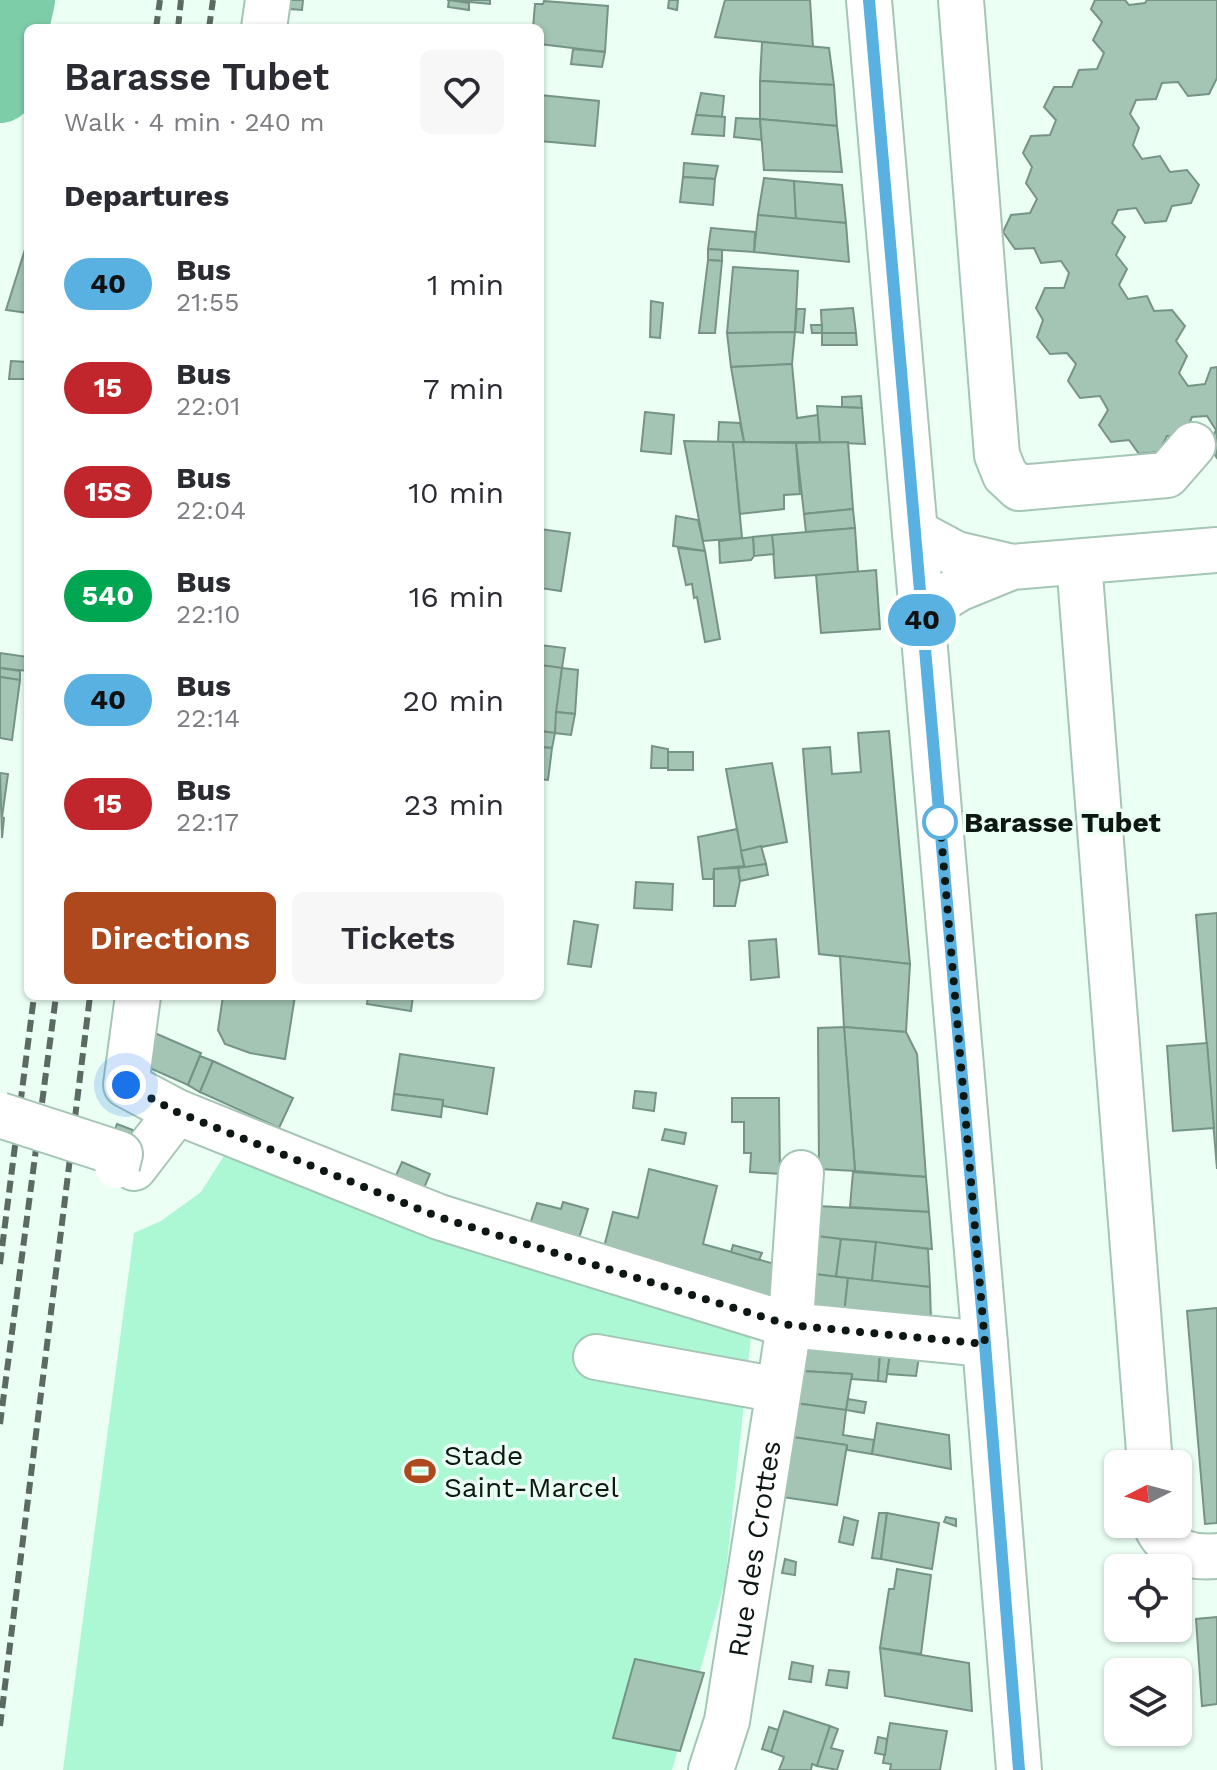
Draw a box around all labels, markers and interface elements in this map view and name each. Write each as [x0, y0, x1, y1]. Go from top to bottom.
button: heart [420, 50, 504, 134]
text: Barasse Tubet [64, 55, 329, 99]
text: Walk · 4 min · 240 m [64, 107, 325, 137]
text: Departures [64, 178, 229, 213]
text: Bus [176, 252, 231, 287]
text: 40 [90, 267, 126, 300]
text: 1 min [427, 267, 504, 302]
text: 21:55 [176, 287, 239, 317]
text: Bus [176, 356, 231, 391]
text: 15 [94, 371, 122, 404]
text: 7 min [423, 371, 504, 406]
text: 22:01 [176, 391, 240, 421]
text: Bus [176, 460, 231, 495]
text: 15S [85, 475, 131, 508]
text: 10 min [408, 475, 504, 510]
text: 22:04 [176, 495, 246, 525]
text: Bus [176, 564, 231, 599]
text: 540 [82, 579, 134, 612]
text: 16 min [409, 579, 504, 614]
line badge: 40 [886, 594, 958, 646]
text: 22:10 [176, 599, 240, 629]
text: 40 [904, 603, 940, 636]
text: Bus [176, 668, 231, 703]
text: 40 [90, 683, 126, 716]
text: 20 min [402, 683, 504, 718]
text: 22:14 [176, 703, 240, 733]
text: Bus [176, 772, 231, 807]
text: 15 [94, 787, 122, 820]
text: 23 min [404, 787, 504, 822]
marker: Barasse Tubet [923, 805, 957, 839]
place label: Barasse Tubet [964, 806, 1161, 839]
text: 22:17 [176, 807, 239, 837]
button: Directions [64, 892, 276, 984]
button: Tickets [292, 892, 504, 984]
your location [106, 1065, 146, 1105]
street label: Rue des Crottes [721, 1438, 787, 1659]
place label: Stade Saint-Marcel [444, 1439, 619, 1504]
north arrow [1104, 1450, 1192, 1538]
map controls [1104, 1450, 1192, 1746]
sports icon: Stade Saint-Marcel [403, 1454, 437, 1488]
button: locate [1104, 1554, 1192, 1642]
button: layers [1104, 1658, 1192, 1746]

